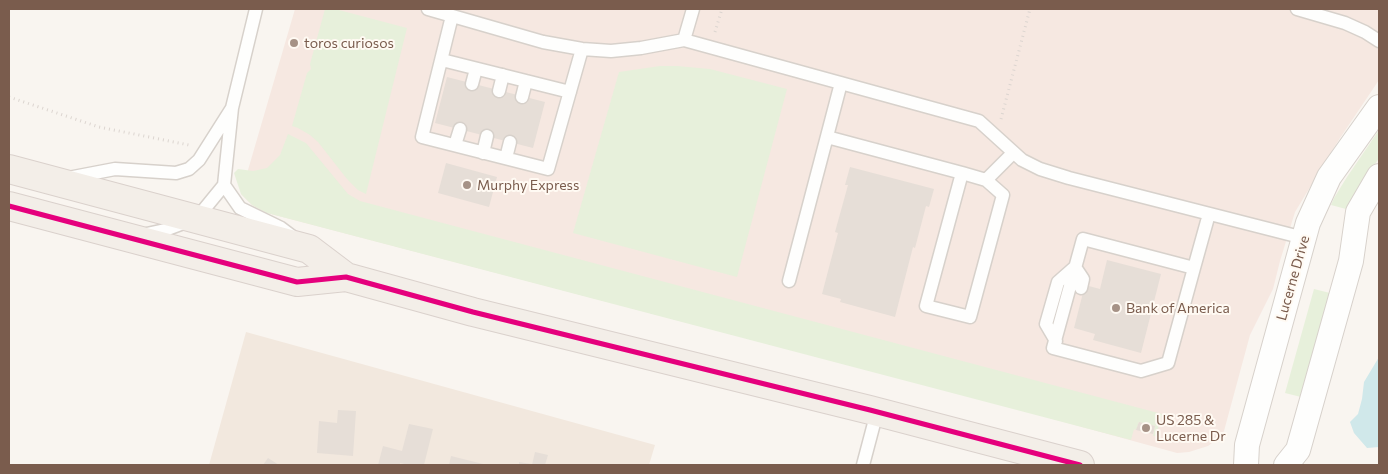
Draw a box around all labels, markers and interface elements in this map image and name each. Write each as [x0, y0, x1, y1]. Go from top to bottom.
place label: toros curiosos [304, 35, 394, 51]
marker: toros curiosos [288, 37, 300, 49]
place label: Murphy Express [477, 177, 579, 193]
marker: Murphy Express [461, 179, 473, 191]
street label: Lucerne Drive [1273, 234, 1313, 322]
place label: Bank of America [1126, 300, 1230, 316]
marker: Bank of America [1110, 302, 1122, 314]
place label: US 285 & Lucerne Dr [1156, 412, 1226, 444]
marker: US 285 & Lucerne Dr [1140, 422, 1152, 434]

